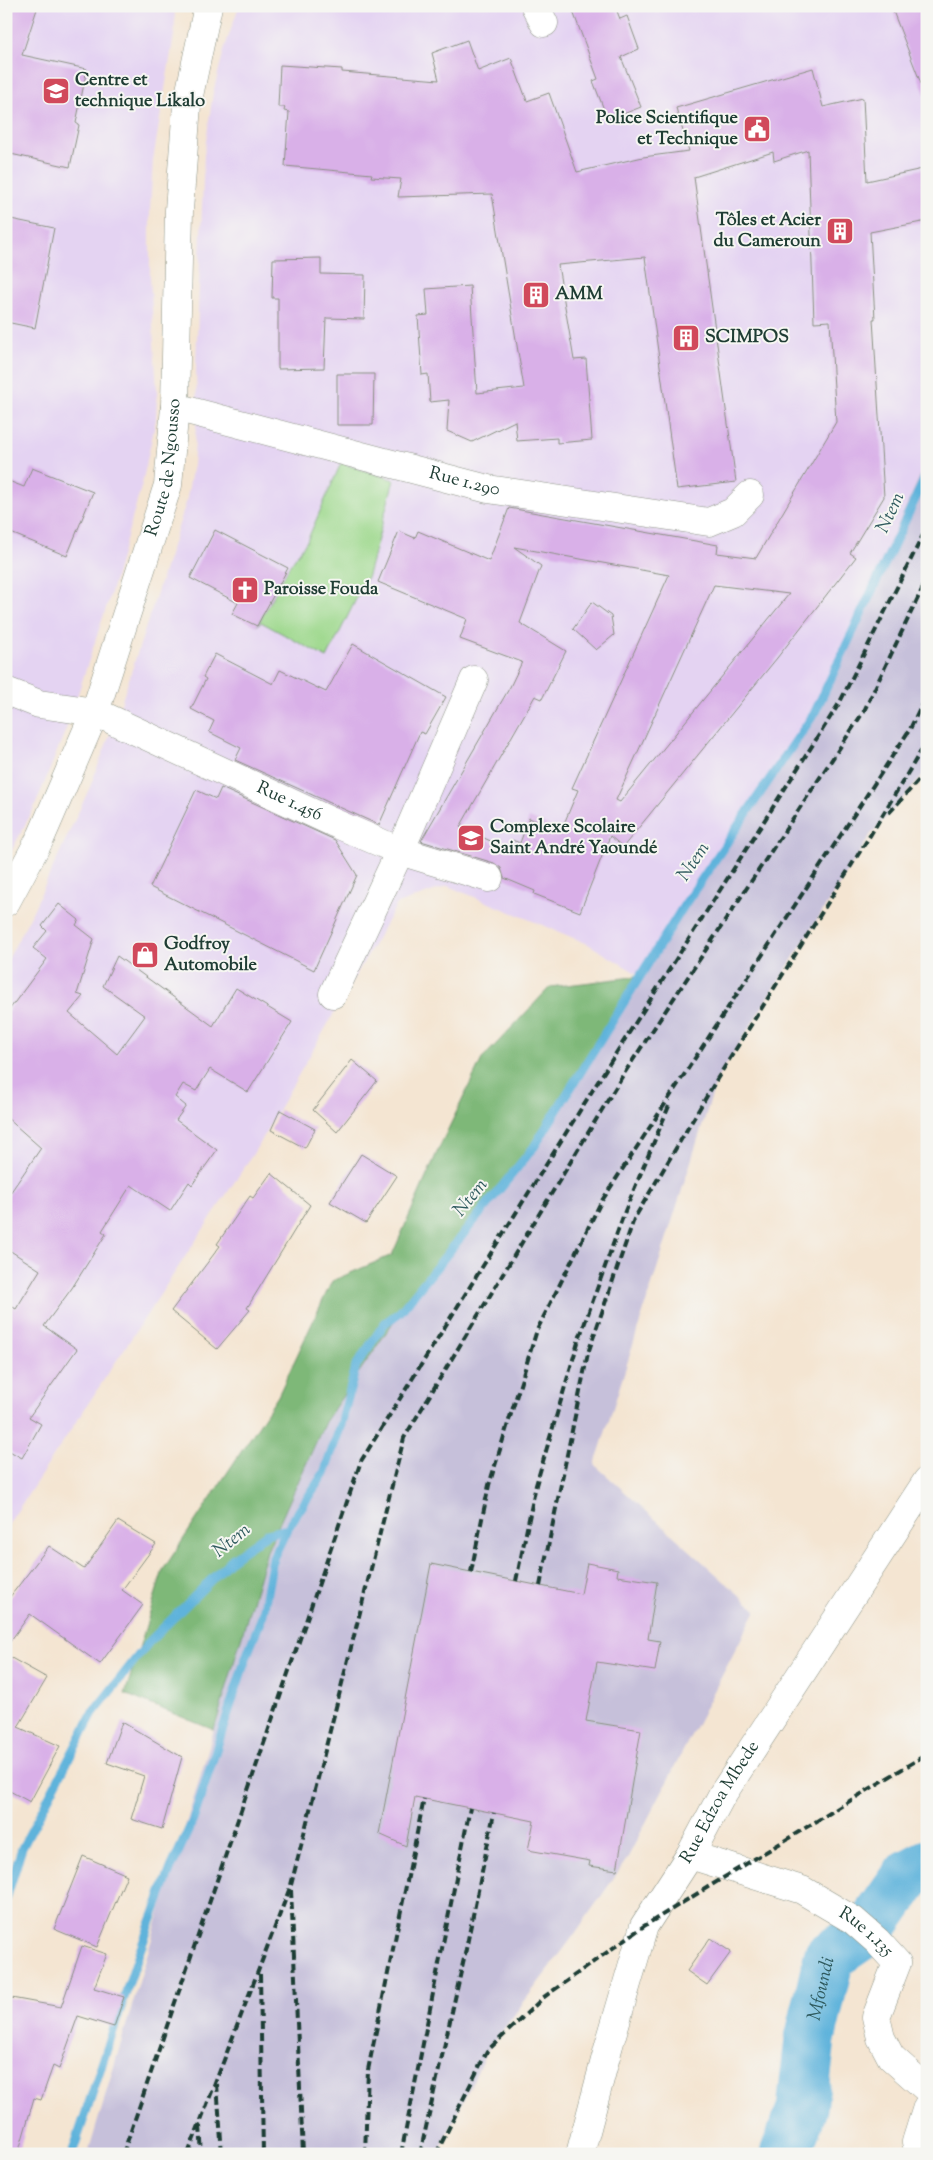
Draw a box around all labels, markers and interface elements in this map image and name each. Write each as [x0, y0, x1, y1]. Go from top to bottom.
place label: Centre et technique Likalo [75, 68, 205, 115]
school or university icon: Centre et technique Likalo [41, 76, 71, 106]
place label: Police Scientifique et Technique [596, 106, 739, 153]
public building icon: Police Scientifique et Technique [742, 114, 772, 144]
place label: Tôles et Acier du Cameroun [714, 208, 821, 255]
building icon: Tôles et Acier du Cameroun [825, 216, 855, 246]
building icon: AMM [521, 280, 551, 310]
place label: AMM [555, 282, 603, 308]
building icon: SCIMPOS [671, 323, 701, 353]
place label: SCIMPOS [705, 325, 789, 351]
street label: Route de Ngousso [139, 398, 188, 540]
street label: Rue 1.290 [426, 461, 501, 504]
water label: Ntem [870, 488, 912, 538]
church icon: Paroisse Fouda [230, 575, 260, 605]
place label: Paroisse Fouda [264, 577, 379, 603]
street label: Rue 1.456 [252, 776, 326, 829]
place label: Complexe Scolaire Saint André Yaoundé [490, 815, 658, 862]
school or university icon: Complexe Scolaire Saint André Yaoundé [456, 823, 486, 853]
water label: Ntem [671, 837, 717, 887]
place label: Godfroy Automobile [164, 932, 258, 979]
shop icon: Godfroy Automobile [130, 940, 160, 970]
water label: Ntem [447, 1173, 495, 1223]
water label: Ntem [207, 1517, 257, 1565]
street label: Rue Edzoa Mbede [674, 1736, 767, 1869]
street label: Rue 1.135 [833, 1901, 899, 1963]
water label: Mfoundi [801, 1954, 842, 2023]

